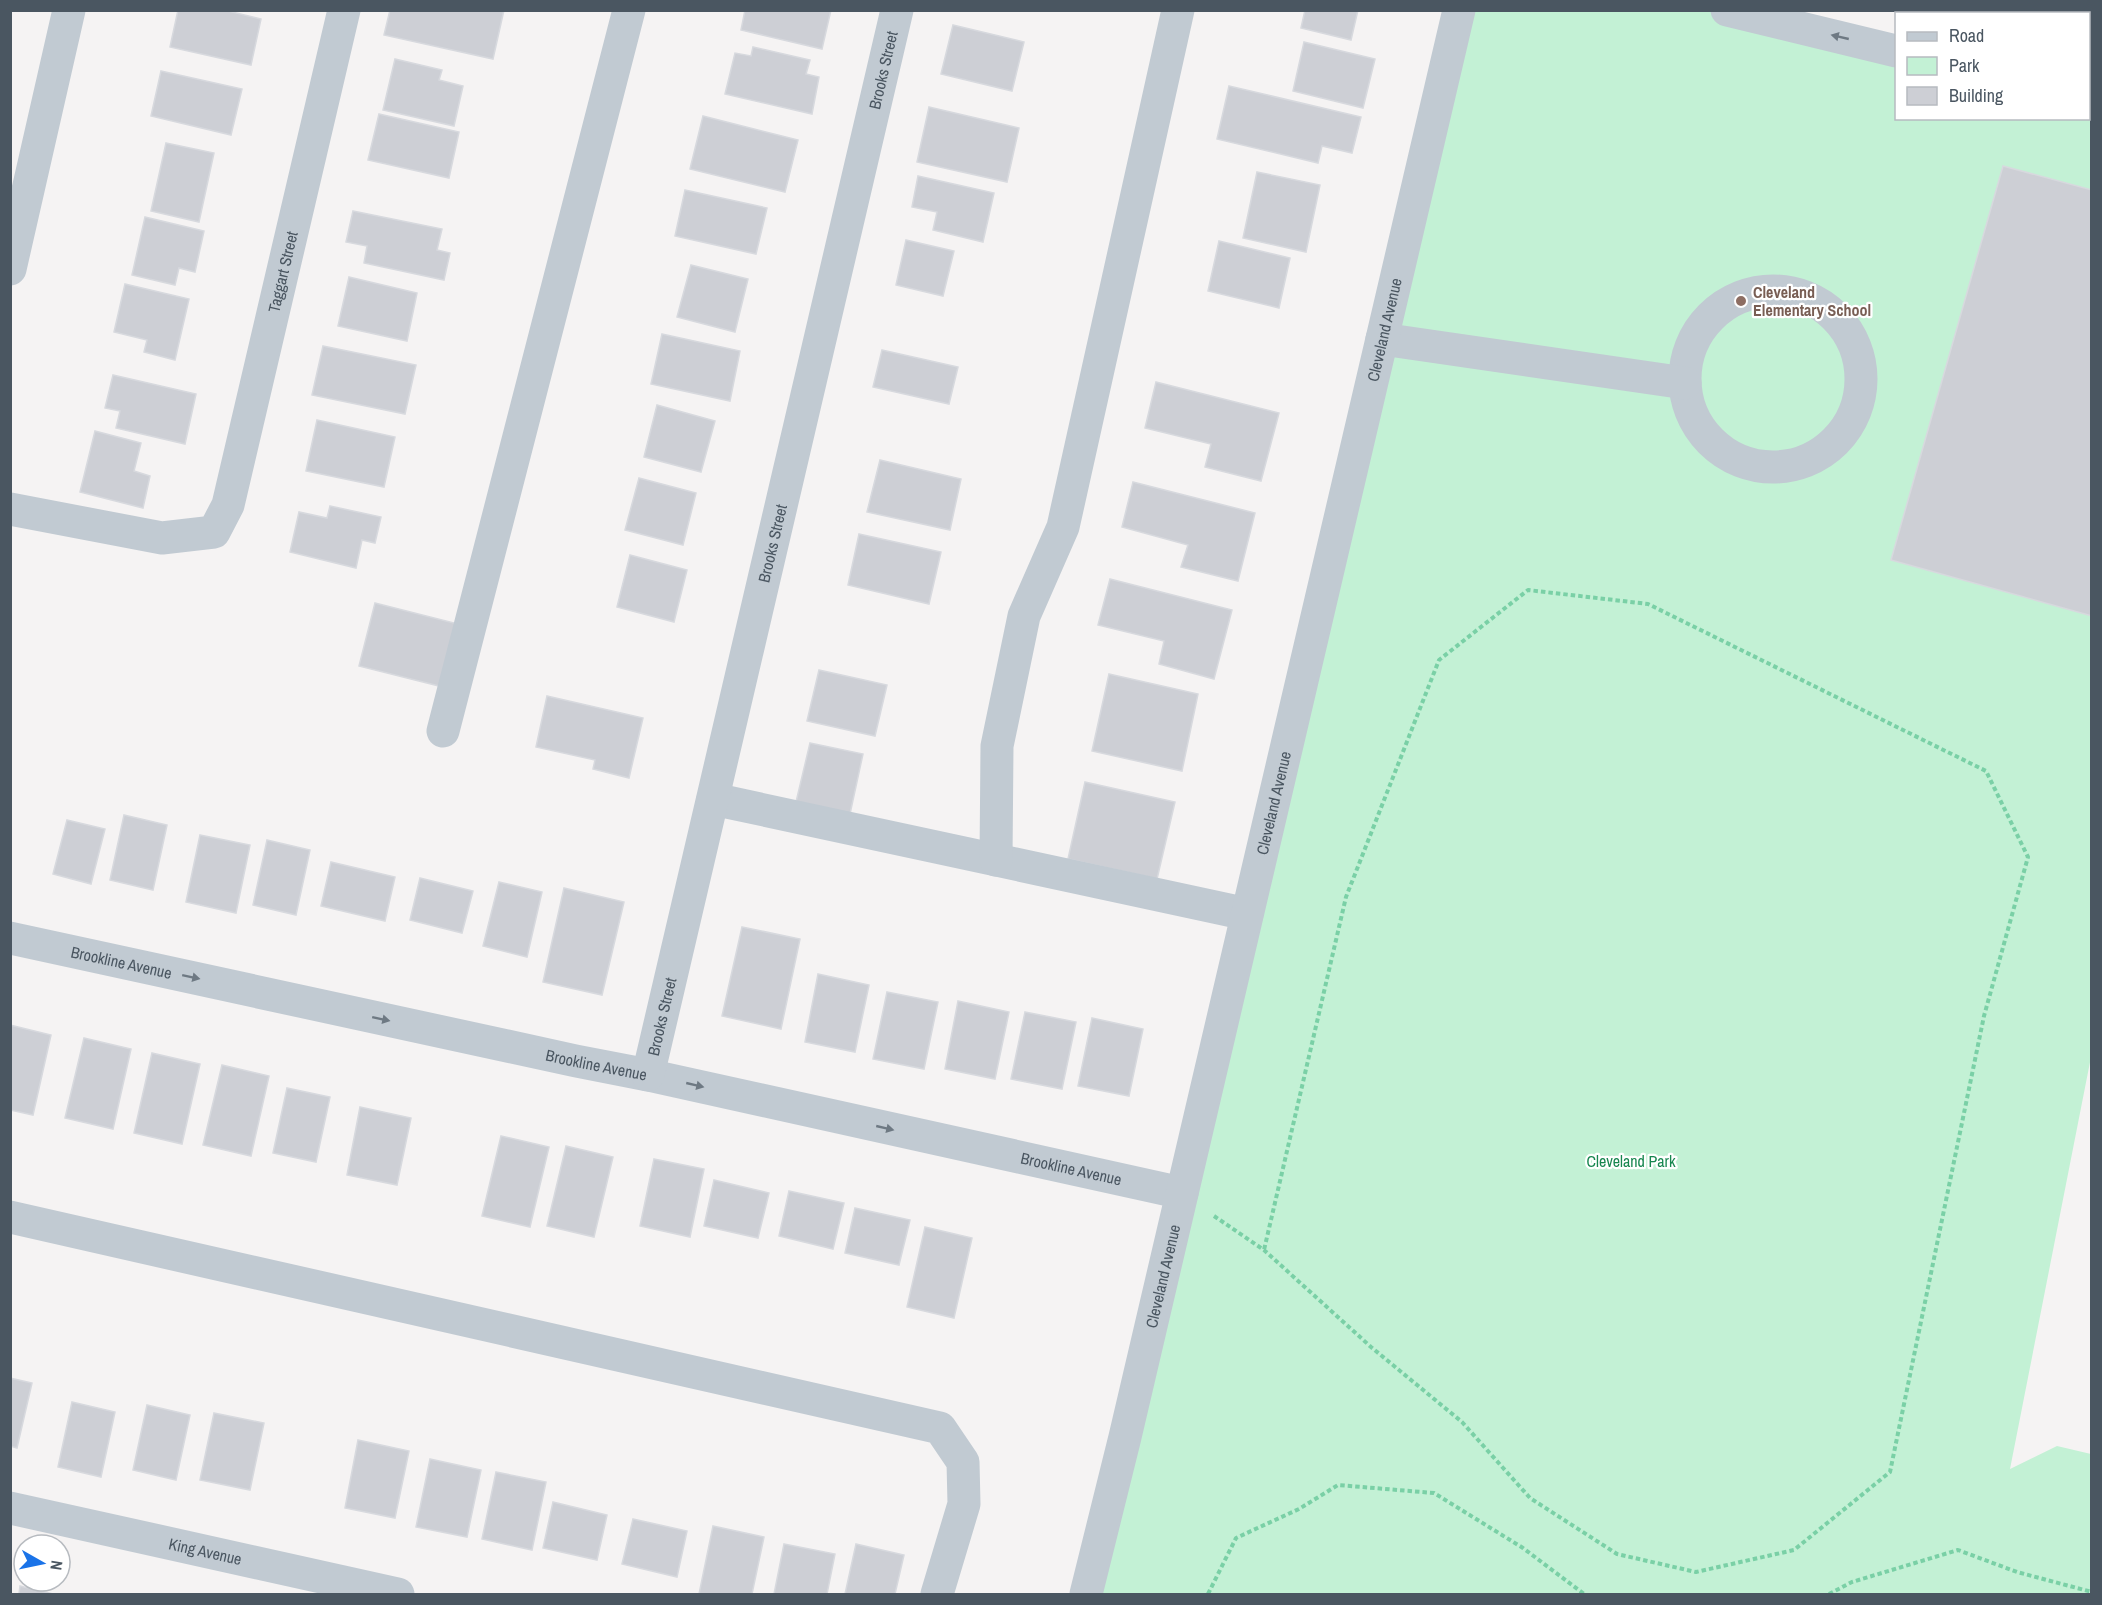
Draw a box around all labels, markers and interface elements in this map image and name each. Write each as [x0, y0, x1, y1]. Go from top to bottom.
legend [1895, 12, 2090, 120]
text: Road [1949, 23, 1984, 48]
street label: Brooks Street [863, 29, 903, 111]
one-way arrow [1830, 32, 1849, 42]
text: Park [1949, 53, 1980, 78]
text: Building [1949, 83, 2004, 108]
street label: Taggart Street [262, 229, 303, 315]
street label: Cleveland Avenue [1361, 276, 1407, 384]
place label: Cleveland Elementary School [1753, 281, 1871, 321]
marker: Cleveland Elementary School [1734, 294, 1748, 308]
street label: Brooks Street [753, 502, 792, 585]
street label: Cleveland Avenue [1251, 749, 1296, 857]
street label: Brookline Avenue [69, 941, 174, 984]
one-way arrow [181, 973, 200, 982]
street label: Brooks Street [642, 975, 682, 1058]
one-way arrow [372, 1014, 390, 1024]
street label: Brookline Avenue [544, 1044, 649, 1086]
one-way arrow [686, 1081, 704, 1091]
one-way arrow [876, 1124, 895, 1134]
street label: Brookline Avenue [1019, 1147, 1124, 1190]
park label: Cleveland Park [1587, 1150, 1676, 1172]
street label: Cleveland Avenue [1140, 1222, 1185, 1330]
north arrow [12, 1533, 72, 1593]
street label: King Avenue [167, 1533, 244, 1570]
text: N [45, 1559, 68, 1572]

